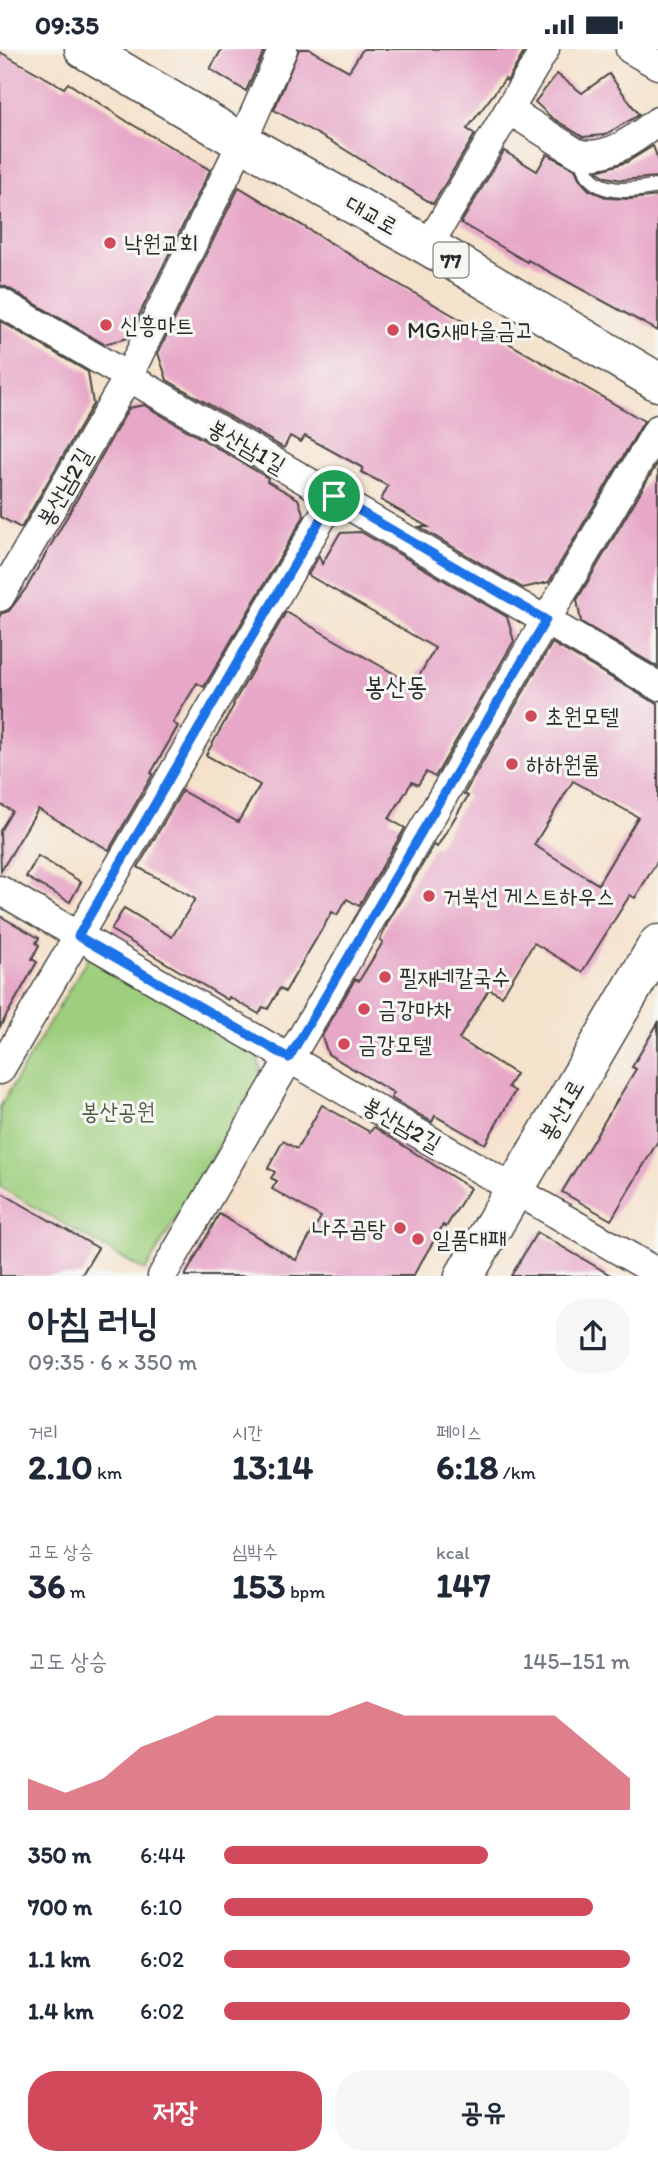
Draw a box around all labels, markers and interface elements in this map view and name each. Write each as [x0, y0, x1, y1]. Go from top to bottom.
text: 09:35 [35, 9, 99, 41]
street label: 대교로 [341, 189, 403, 241]
place label: 낙원교회 [124, 229, 198, 257]
marker: 낙원교회 [102, 235, 118, 251]
road number: 77 [434, 243, 468, 277]
place label: 신흥마트 [120, 311, 194, 339]
place label: MG새마을금고 [407, 316, 534, 344]
marker: 신흥마트 [98, 317, 114, 333]
marker: MG새마을금고 [385, 322, 401, 338]
street label: 봉산남1길 [203, 413, 291, 479]
street label: 봉산남2길 [30, 443, 98, 531]
pin [304, 466, 364, 526]
icon: arrive [315, 477, 353, 515]
district label: 봉산동 [365, 670, 427, 702]
place label: 초원모텔 [545, 702, 619, 730]
marker: 초원모텔 [523, 708, 539, 724]
place label: 하하원룸 [526, 750, 600, 778]
marker: 하하원룸 [504, 756, 520, 772]
place label: 거북선 게스트하우스 [443, 882, 615, 910]
marker: 거북선 게스트하우스 [421, 888, 437, 904]
place label: 필재네칼국수 [399, 963, 510, 991]
marker: 필재네칼국수 [377, 969, 393, 985]
place label: 금강마차 [378, 995, 452, 1023]
marker: 금강마차 [356, 1001, 372, 1017]
place label: 금강모텔 [358, 1030, 432, 1058]
marker: 금강모텔 [336, 1036, 352, 1052]
street label: 봉산1로 [532, 1074, 590, 1146]
street label: 봉산남2길 [358, 1090, 446, 1158]
park label: 봉산공원 [81, 1097, 155, 1125]
place label: 나주곰탕 [312, 1214, 386, 1242]
marker: 나주곰탕 [392, 1220, 408, 1236]
place label: 일품대패 [432, 1225, 506, 1253]
marker: 일품대패 [410, 1231, 426, 1247]
text: 아침 러닝 [28, 1299, 159, 1345]
button: share [556, 1299, 630, 1373]
text: 09:35 · 6 × 350 m [28, 1348, 197, 1376]
text: 거리 [28, 1421, 59, 1444]
text: 시간 [232, 1421, 263, 1444]
text: 페이스 [436, 1421, 482, 1444]
text: 2.10 [28, 1446, 93, 1488]
text: 13:14 [232, 1446, 313, 1488]
text: 6:18 [436, 1446, 499, 1488]
text: km [93, 1461, 122, 1484]
text: /km [499, 1461, 536, 1484]
text: 고도 상승 [28, 1540, 93, 1563]
text: 심박수 [232, 1540, 278, 1563]
text: kcal [436, 1541, 470, 1564]
text: 147 [436, 1564, 491, 1606]
text: 36 [28, 1565, 66, 1607]
text: 153 [232, 1565, 286, 1607]
text: m [66, 1580, 86, 1603]
text: bpm [286, 1580, 325, 1603]
text: 고도 상승 [28, 1647, 107, 1675]
text: 145–151 m [523, 1647, 630, 1675]
text: 350 m [28, 1841, 91, 1869]
text: 6:44 [140, 1841, 185, 1869]
text: 700 m [28, 1893, 92, 1921]
text: 6:10 [140, 1893, 183, 1921]
text: 1.1 km [28, 1945, 91, 1973]
text: 6:02 [140, 1945, 184, 1973]
text: 1.4 km [28, 1997, 94, 2025]
text: 6:02 [140, 1997, 184, 2025]
button: 저장 [28, 2071, 322, 2151]
button: 공유 [336, 2071, 630, 2151]

